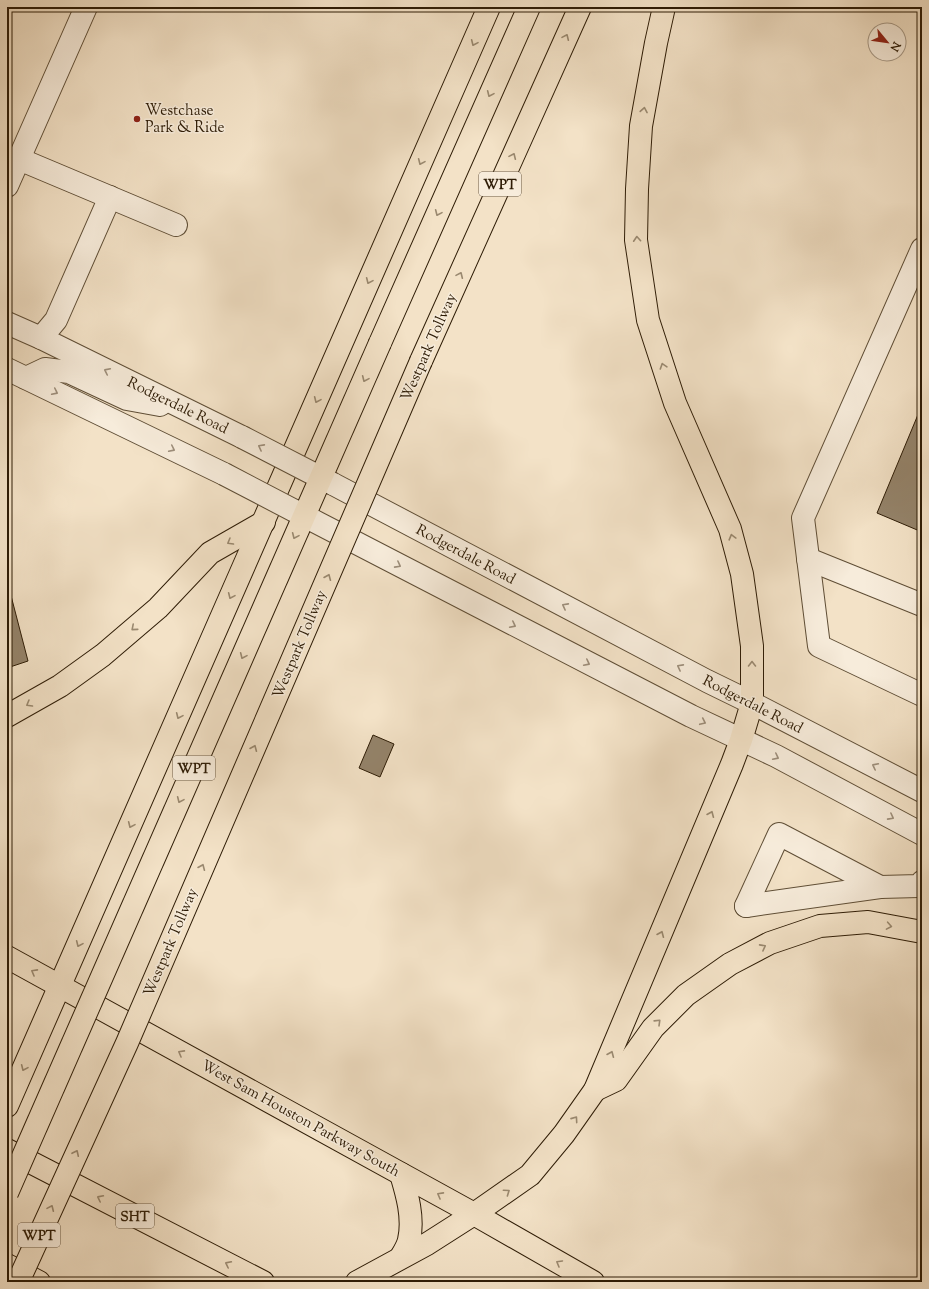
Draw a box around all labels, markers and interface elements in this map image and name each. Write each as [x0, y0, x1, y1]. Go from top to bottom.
north arrow [867, 22, 907, 62]
one-way arrow [561, 34, 569, 42]
text: N [886, 38, 904, 54]
one-way arrow [470, 39, 478, 46]
one-way arrow [487, 90, 495, 97]
place label: Westchase Park & Ride [145, 101, 225, 139]
one-way arrow [639, 107, 648, 113]
marker: Westchase Park & Ride [132, 114, 142, 124]
one-way arrow [508, 153, 516, 160]
one-way arrow [418, 158, 426, 165]
road number: WPT [479, 172, 521, 196]
one-way arrow [435, 208, 443, 216]
one-way arrow [632, 236, 641, 242]
one-way arrow [455, 271, 463, 279]
one-way arrow [366, 276, 374, 284]
street label: Westpark Tollway [396, 290, 463, 405]
one-way arrow [659, 363, 668, 370]
one-way arrow [104, 368, 111, 375]
street label: Rodgerdale Road [123, 373, 232, 440]
one-way arrow [361, 375, 369, 382]
one-way arrow [51, 387, 58, 395]
one-way arrow [314, 396, 322, 403]
one-way arrow [167, 444, 175, 451]
one-way arrow [258, 444, 265, 452]
street label: Rodgerdale Road [412, 520, 519, 591]
one-way arrow [292, 533, 300, 540]
one-way arrow [728, 533, 736, 540]
one-way arrow [227, 537, 234, 545]
one-way arrow [394, 560, 401, 567]
one-way arrow [323, 574, 331, 582]
street label: Westpark Tollway [268, 587, 333, 702]
one-way arrow [228, 592, 236, 600]
one-way arrow [561, 603, 569, 611]
one-way arrow [509, 620, 517, 627]
one-way arrow [131, 624, 139, 631]
one-way arrow [240, 651, 248, 659]
one-way arrow [583, 658, 591, 666]
one-way arrow [748, 661, 756, 667]
one-way arrow [676, 664, 684, 671]
street label: Rodgerdale Road [699, 671, 807, 740]
one-way arrow [25, 700, 33, 707]
one-way arrow [176, 711, 184, 719]
one-way arrow [699, 717, 706, 725]
one-way arrow [249, 745, 257, 752]
one-way arrow [772, 752, 779, 759]
road number: WPT [173, 756, 215, 780]
one-way arrow [872, 763, 879, 771]
one-way arrow [177, 796, 185, 804]
one-way arrow [706, 811, 714, 818]
one-way arrow [887, 813, 894, 820]
one-way arrow [128, 821, 136, 828]
one-way arrow [197, 864, 205, 872]
street label: Westpark Tollway [139, 885, 204, 1000]
one-way arrow [886, 921, 892, 930]
one-way arrow [656, 931, 664, 938]
one-way arrow [76, 940, 84, 947]
one-way arrow [759, 944, 766, 951]
one-way arrow [30, 969, 38, 976]
one-way arrow [653, 1019, 661, 1027]
one-way arrow [178, 1050, 185, 1057]
one-way arrow [606, 1051, 614, 1058]
street label: West Sam Houston Parkway South [197, 1056, 404, 1183]
one-way arrow [21, 1064, 29, 1072]
one-way arrow [570, 1116, 577, 1123]
one-way arrow [72, 1149, 80, 1156]
one-way arrow [502, 1190, 509, 1197]
one-way arrow [437, 1192, 444, 1200]
one-way arrow [97, 1195, 104, 1203]
road number: SHT [116, 1204, 154, 1228]
one-way arrow [47, 1205, 55, 1212]
road number: WPT [18, 1223, 60, 1247]
one-way arrow [556, 1260, 563, 1267]
one-way arrow [225, 1261, 232, 1269]

